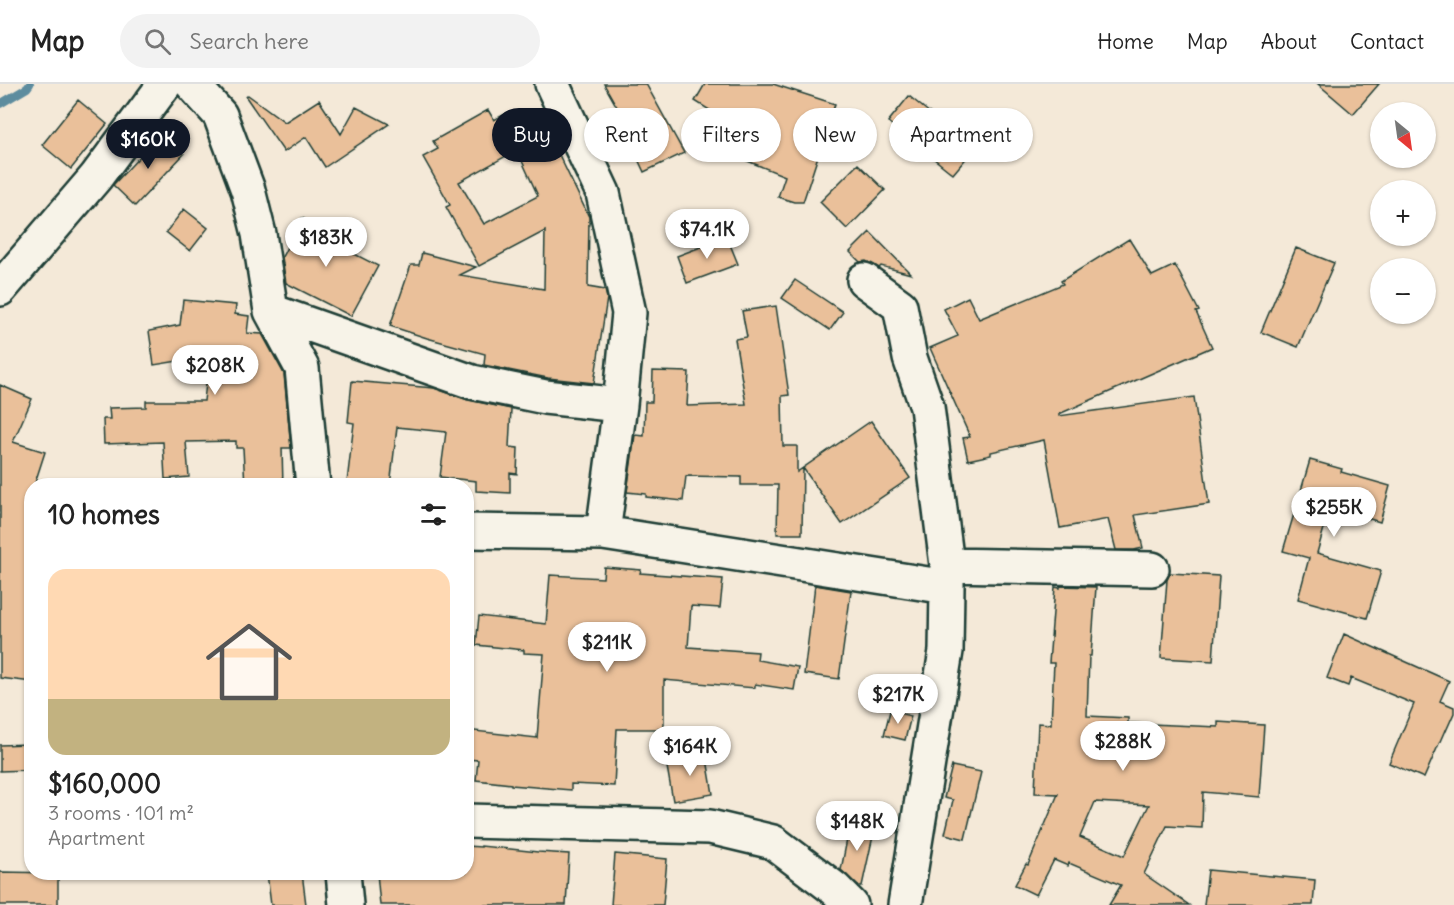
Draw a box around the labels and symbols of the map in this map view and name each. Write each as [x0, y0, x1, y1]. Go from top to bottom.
north arrow [1370, 102, 1436, 168]
pin: $160K [106, 119, 190, 170]
pin: $74.1K [658, 209, 756, 260]
pin: $183K [284, 217, 368, 268]
pin: $208K [173, 345, 257, 396]
pin: $255K [1292, 487, 1376, 538]
pin: $211K [565, 622, 649, 673]
pin: $217K [856, 674, 940, 725]
pin: $288K [1081, 721, 1165, 772]
pin: $164K [648, 726, 732, 777]
pin: $148K [815, 801, 899, 852]

